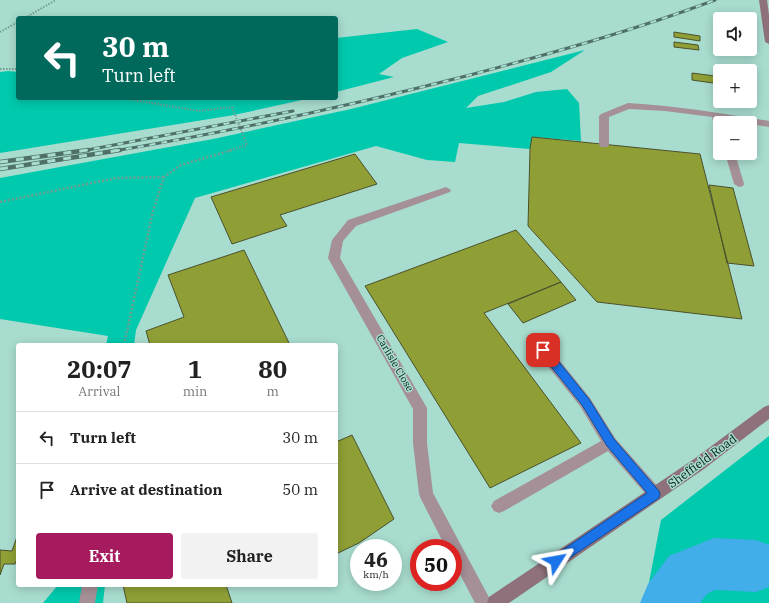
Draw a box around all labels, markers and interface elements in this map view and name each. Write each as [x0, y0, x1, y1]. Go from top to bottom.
map controls [713, 12, 757, 160]
button: sound [713, 12, 757, 56]
text: 30 m [102, 28, 169, 65]
icon: left [36, 32, 88, 84]
text: Turn left [102, 64, 176, 87]
button: + [713, 64, 757, 108]
button: − [713, 116, 757, 160]
street label: Carlisle Close [374, 332, 416, 394]
pin [526, 333, 560, 367]
icon: arrive [532, 339, 554, 361]
text: 20:07 [67, 353, 132, 385]
text: 1 [188, 353, 202, 385]
text: 80 [258, 353, 287, 385]
text: Arrival [78, 383, 120, 400]
text: min [183, 383, 207, 400]
text: m [267, 383, 279, 400]
icon: left [36, 427, 58, 449]
text: Turn left [70, 428, 136, 447]
text: 30 m [282, 428, 318, 447]
street label: Sheffield Road [665, 431, 739, 491]
icon: arrive [36, 479, 58, 501]
text: Arrive at destination [70, 480, 222, 499]
text: 50 m [282, 480, 318, 499]
button: Exit [36, 533, 173, 579]
button: Share [181, 533, 318, 579]
speed limit sign: 50 [410, 539, 462, 591]
position arrow [535, 540, 577, 582]
text: 46 [364, 546, 388, 573]
text: km/h [363, 568, 389, 581]

